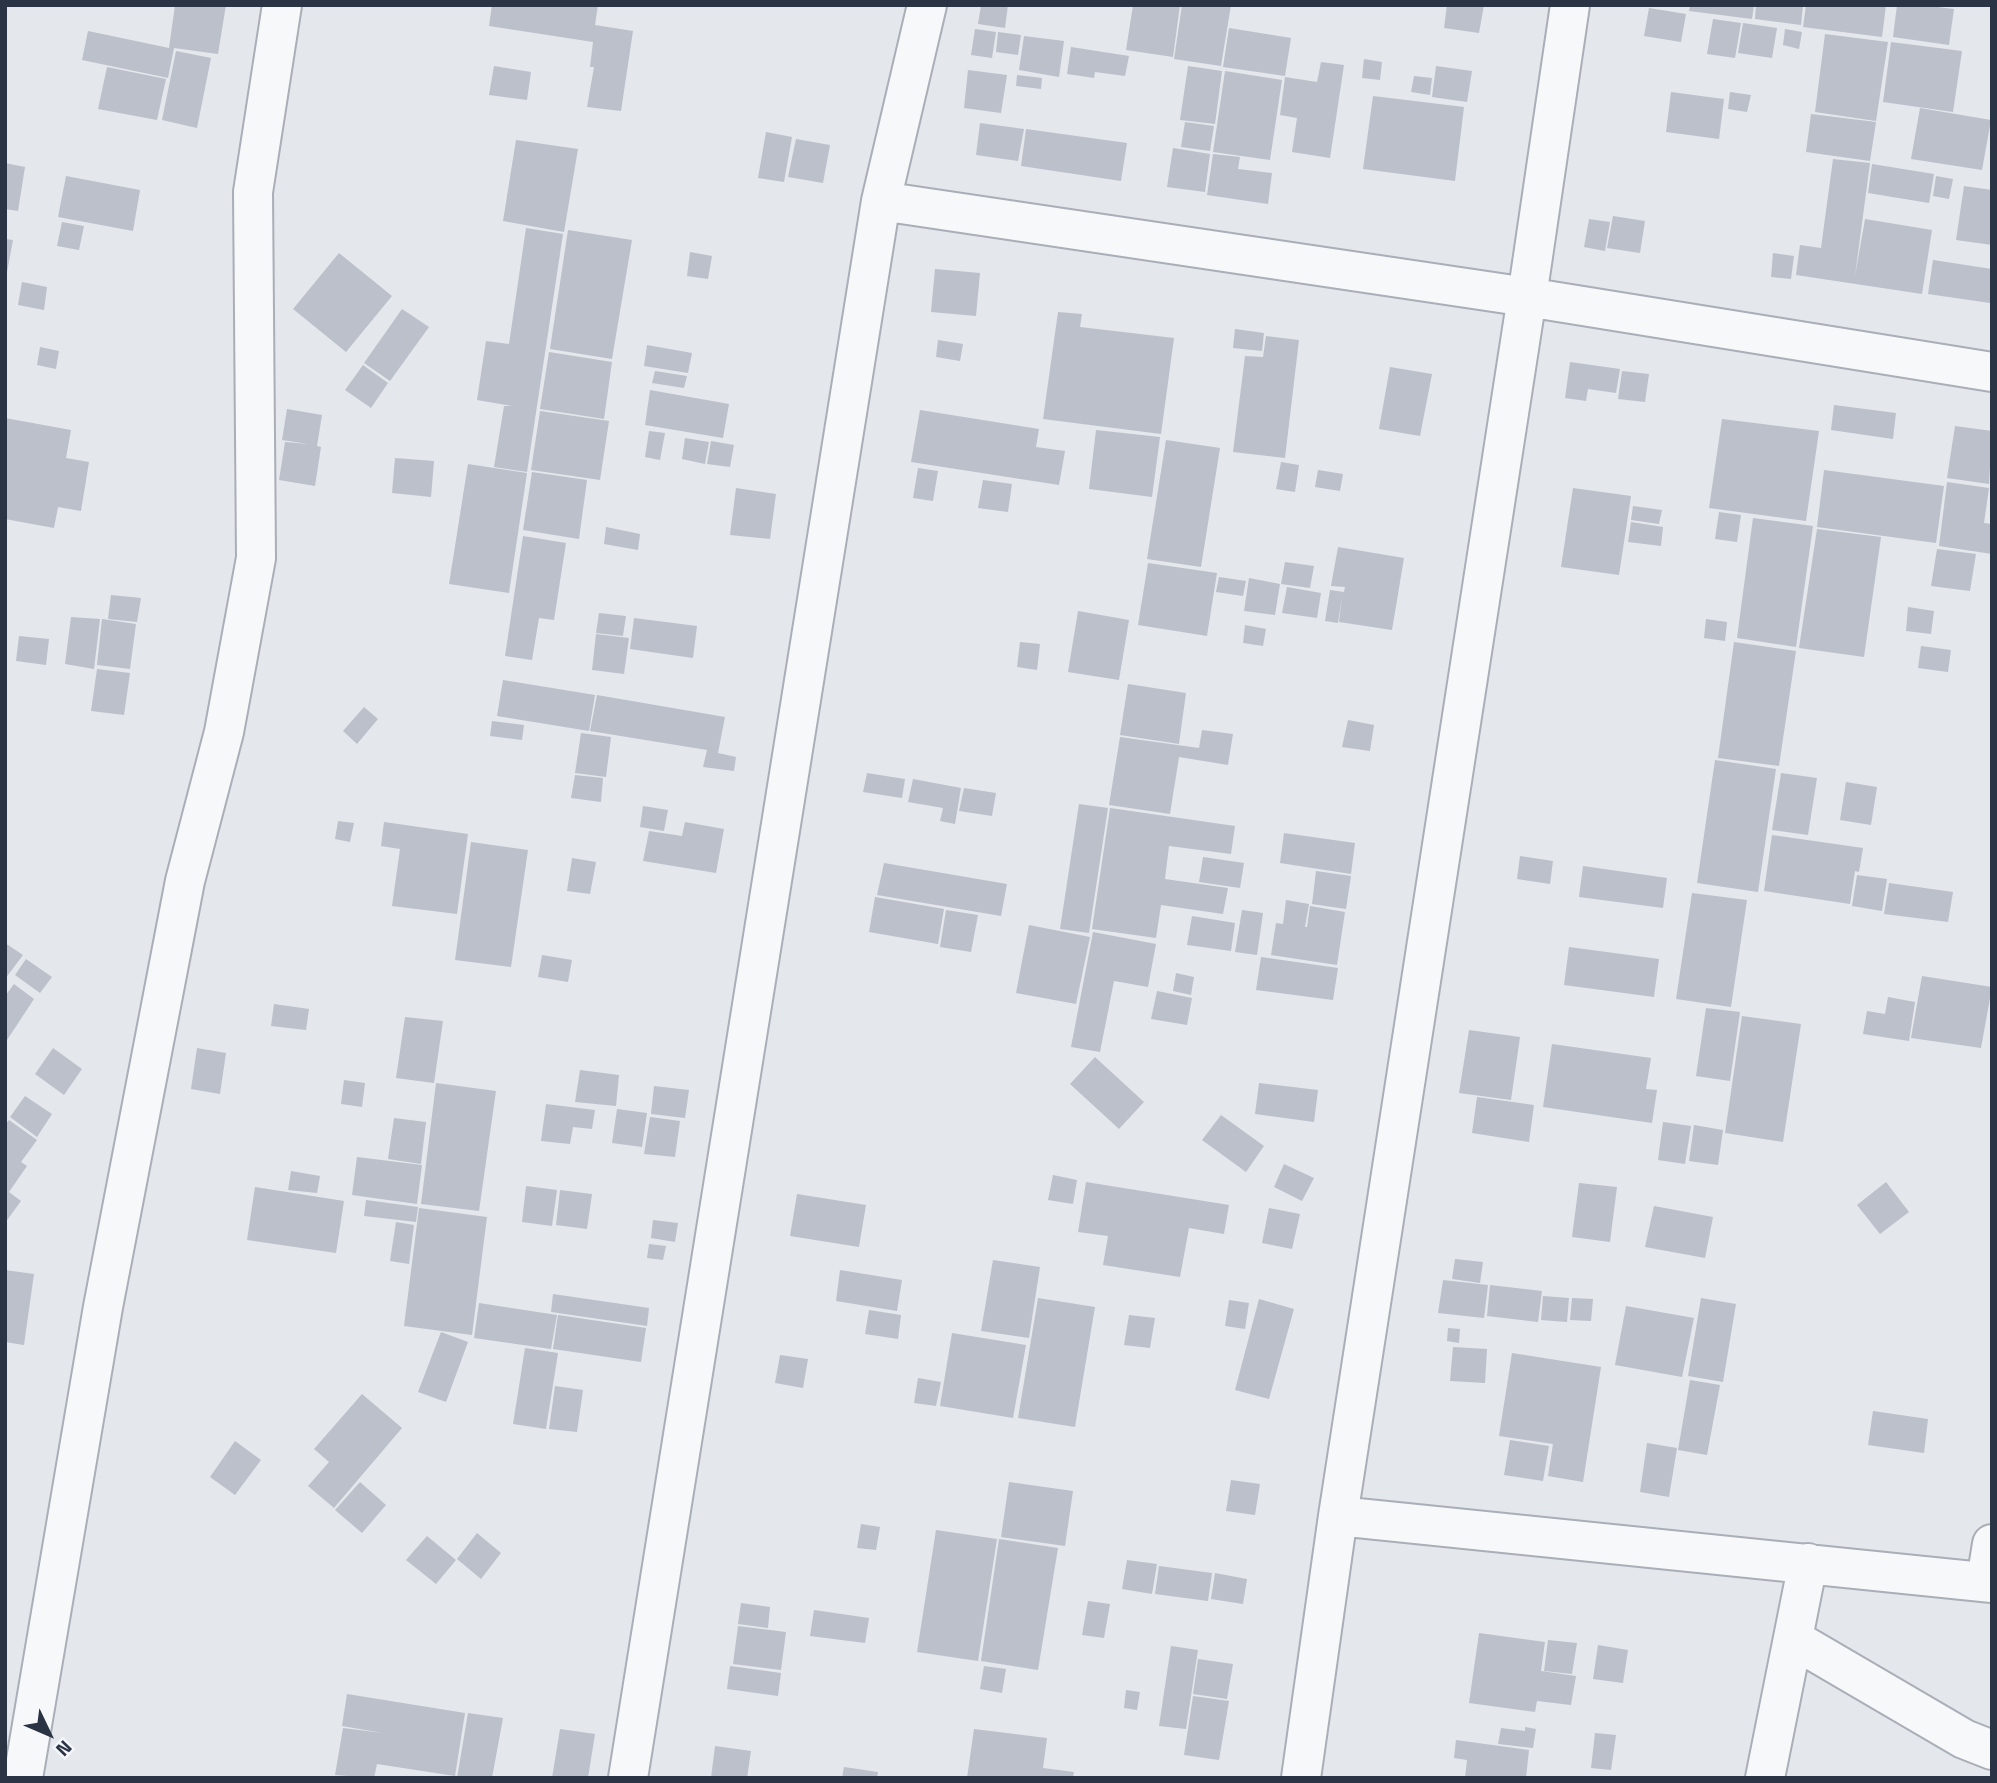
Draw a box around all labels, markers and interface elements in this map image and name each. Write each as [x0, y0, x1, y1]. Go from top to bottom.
north arrow [14, 1699, 84, 1769]
text: N [49, 1734, 79, 1764]

